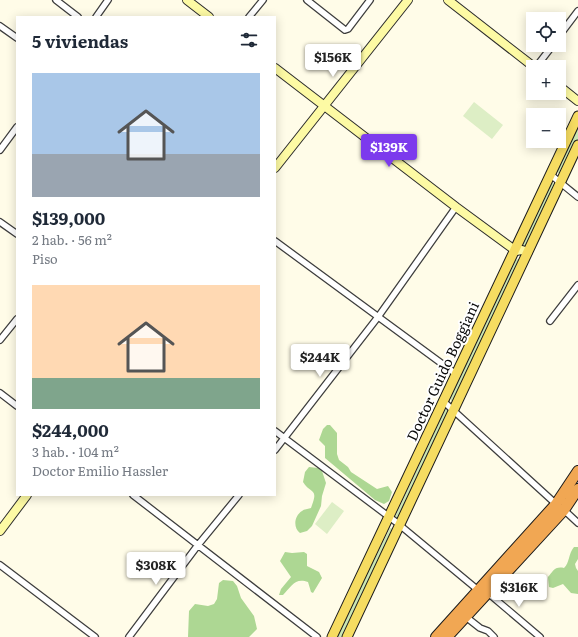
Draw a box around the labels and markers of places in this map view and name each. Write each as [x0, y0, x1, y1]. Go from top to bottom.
pin: $156K [305, 44, 361, 78]
pin: $139K [361, 134, 417, 168]
pin: $244K [292, 344, 348, 378]
pin: $308K [128, 552, 184, 586]
pin: $316K [491, 574, 547, 608]

